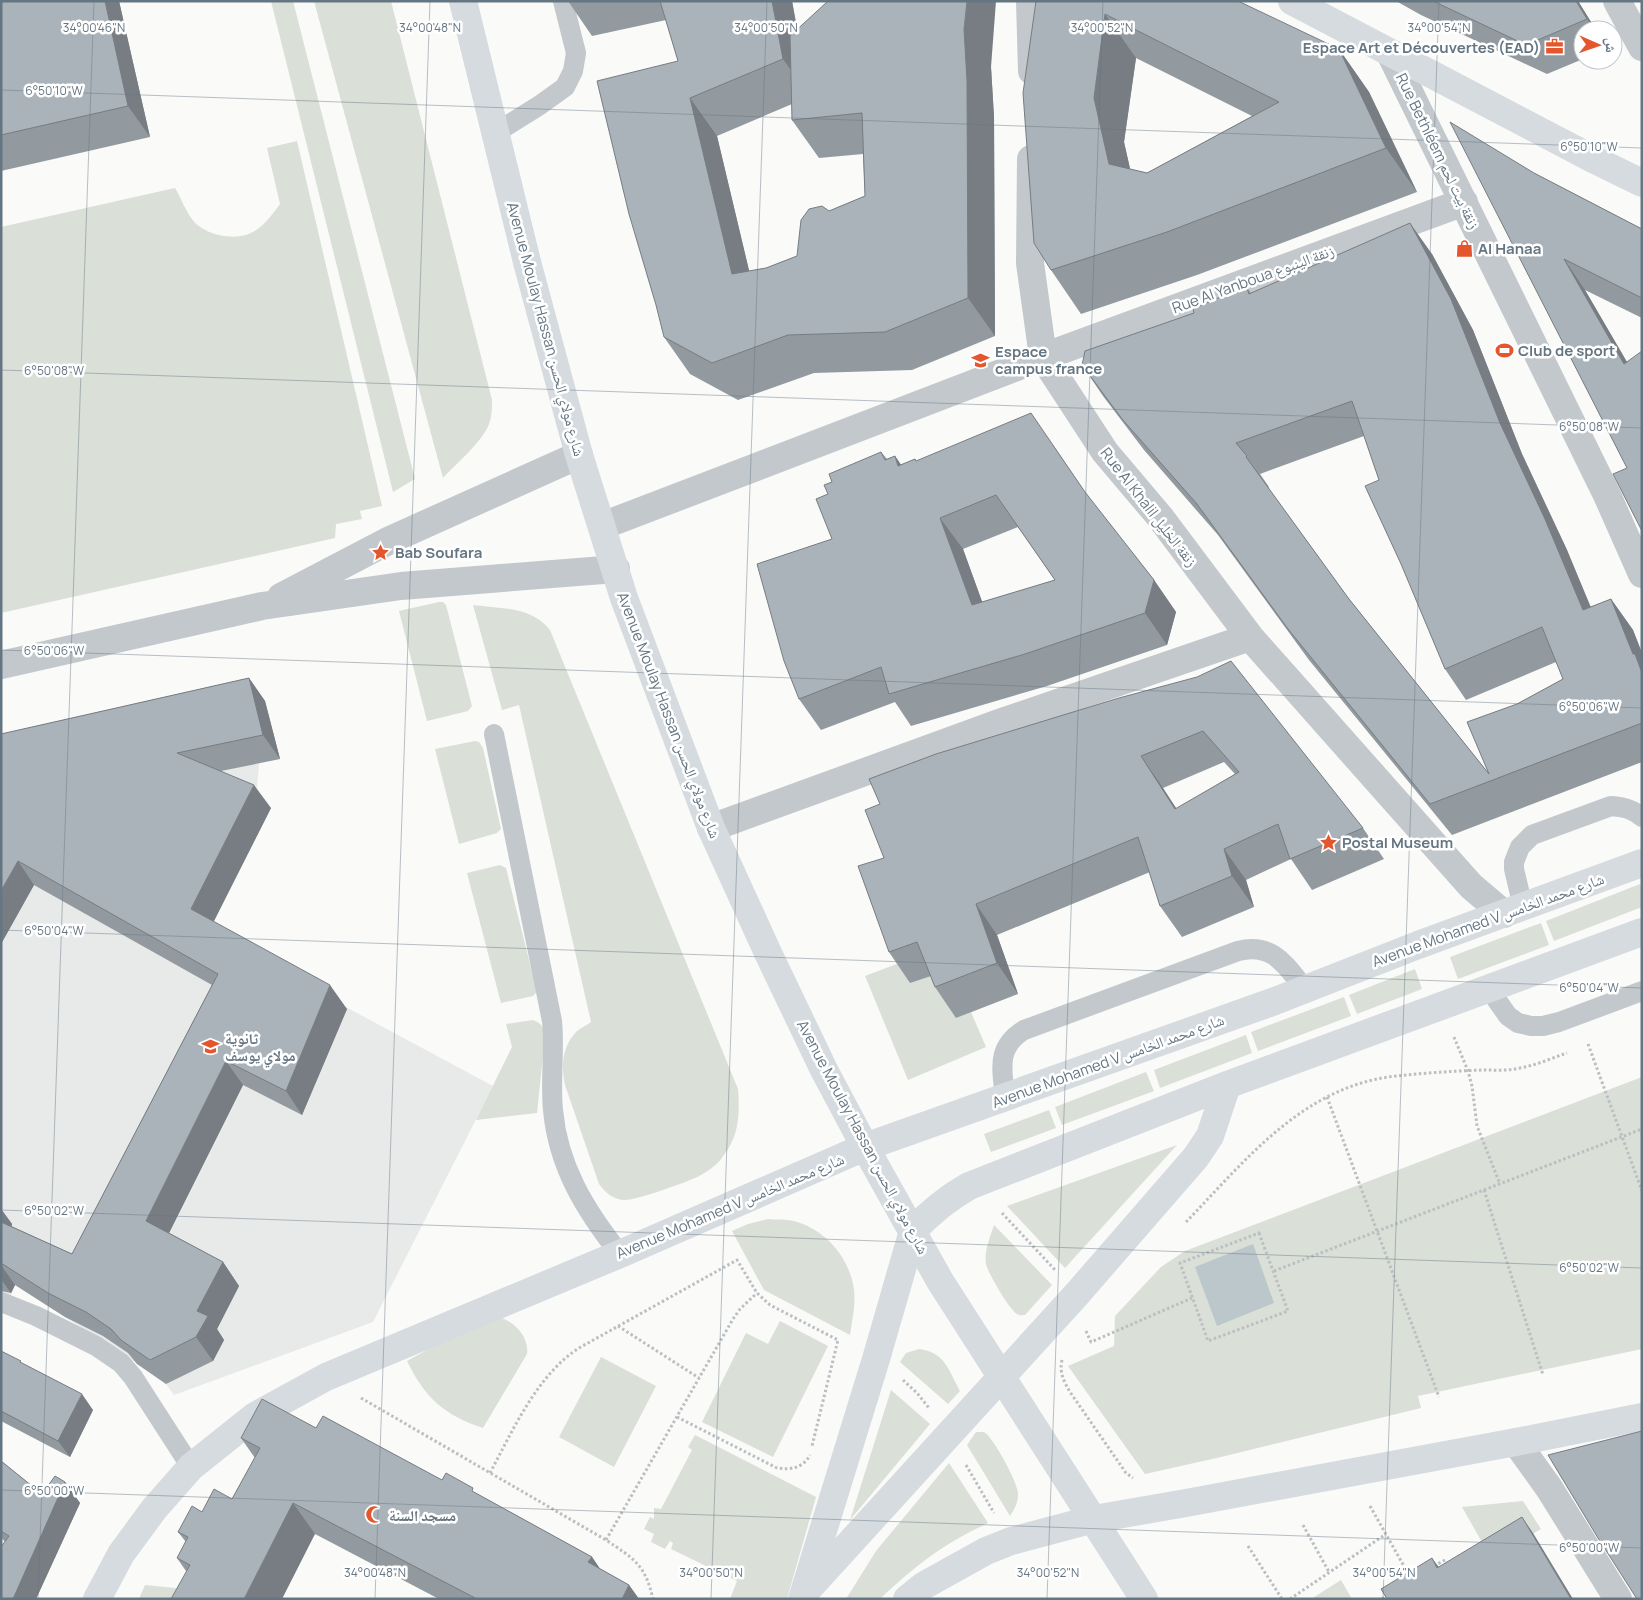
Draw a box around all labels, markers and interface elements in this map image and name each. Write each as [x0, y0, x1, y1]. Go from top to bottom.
text: 34°00'46"N [63, 19, 125, 36]
text: 34°00'48"N [399, 19, 461, 36]
text: 34°00'50"N [734, 19, 798, 36]
text: 34°00'52"N [1071, 19, 1133, 36]
text: 34°00'54"N [1408, 19, 1470, 36]
north arrow [1573, 20, 1623, 70]
place label: Espace Art et Découvertes (EAD) [1303, 37, 1540, 58]
office icon: Espace Art et Découvertes (EAD) [1544, 37, 1564, 57]
text: ش [1602, 38, 1621, 53]
street label: Rue Bethléem زنقة بيت لحم [1391, 70, 1485, 233]
text: 6°50'10"W [25, 82, 84, 99]
text: 6°50'10"W [1560, 138, 1619, 155]
street label: Avenue Moulay Hassan شارع مولاي الحسن [500, 199, 590, 459]
shop icon: Al Hanaa [1454, 238, 1474, 258]
place label: Al Hanaa [1478, 238, 1541, 259]
street label: Rue Al Yanboua زنقة الينبوع [1169, 240, 1337, 318]
sports icon: Club de sport [1494, 340, 1514, 360]
place label: Club de sport [1518, 340, 1615, 361]
place label: Espace campus france [995, 341, 1102, 379]
school or university icon: Espace campus france [971, 350, 991, 370]
text: 6°50'08"W [24, 362, 85, 379]
text: 6°50'08"W [1559, 418, 1620, 435]
street label: Rue Al Khalil زنقة الخليل [1096, 443, 1202, 571]
place icon: Bab Soufara [371, 542, 391, 562]
place label: Bab Soufara [395, 542, 482, 563]
street label: Avenue Moulay Hassan شارع مولاي الحسن [610, 589, 726, 842]
text: 6°50'06"W [24, 642, 85, 659]
text: 6°50'06"W [1559, 698, 1620, 715]
place icon: Postal Museum [1318, 832, 1338, 852]
place label: Postal Museum [1342, 832, 1453, 853]
street label: Avenue Mohamed V شارع محمد الخامس [1369, 868, 1607, 972]
text: 6°50'04"W [24, 922, 85, 939]
text: 6°50'04"W [1559, 979, 1620, 996]
street label: Avenue Mohamed V شارع محمد الخامس [989, 1009, 1227, 1113]
street label: Avenue Moulay Hassan شارع مولاي الحسن [791, 1016, 934, 1259]
place label: ثانوية مولاي يوسف [225, 1028, 296, 1067]
school or university icon: ثانوية مولاي يوسف [201, 1037, 221, 1057]
street label: Avenue Mohamed V شارع محمد الخامس [613, 1148, 847, 1264]
text: 6°50'02"W [24, 1202, 85, 1219]
text: 6°50'02"W [1559, 1259, 1620, 1276]
text: 6°50'00"W [24, 1482, 85, 1499]
mosque icon: مسجد السنة [365, 1505, 385, 1525]
place label: مسجد السنة [389, 1505, 456, 1526]
text: 6°50'00"W [1559, 1539, 1620, 1556]
text: 34°00'48"N [344, 1564, 406, 1581]
text: 34°00'50"N [679, 1564, 743, 1581]
text: 34°00'52"N [1017, 1564, 1079, 1581]
text: 34°00'54"N [1353, 1564, 1415, 1581]

